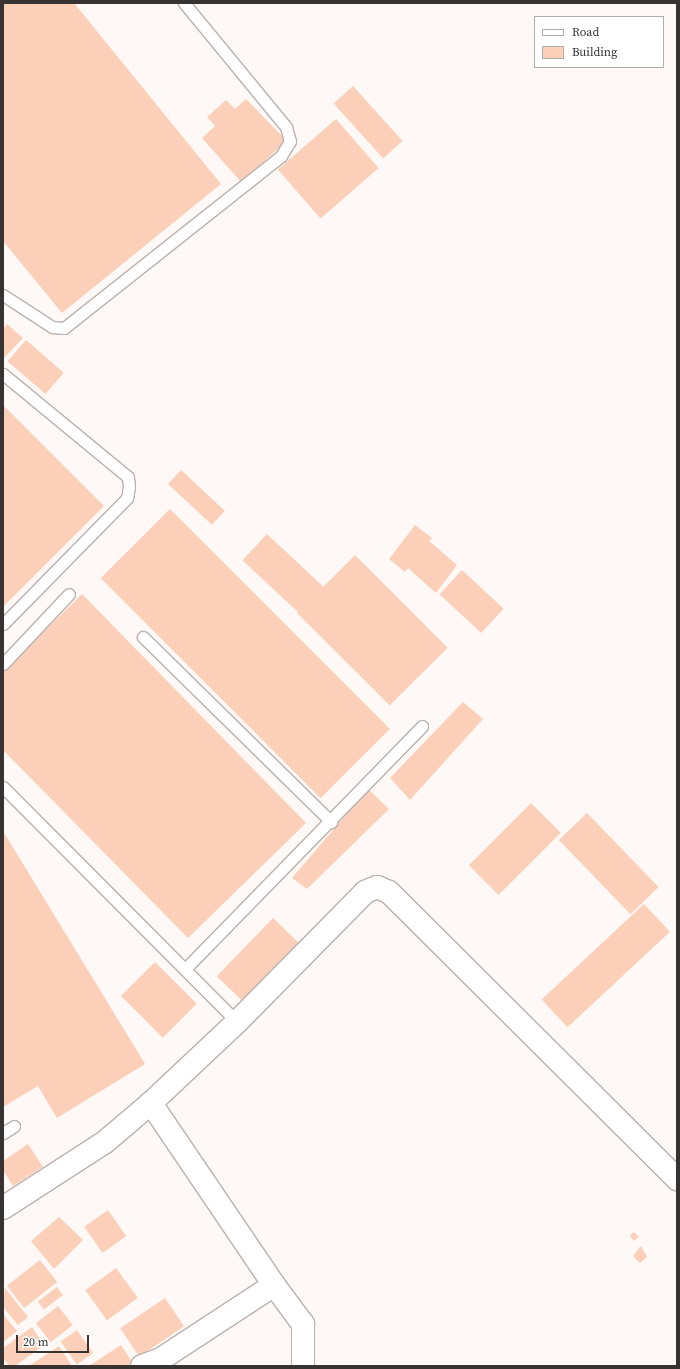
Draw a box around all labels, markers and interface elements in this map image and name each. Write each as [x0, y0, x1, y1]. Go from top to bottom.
legend [534, 16, 664, 68]
text: Road [572, 24, 599, 40]
text: Building [572, 44, 617, 60]
scale bar [18, 1327, 91, 1353]
text: 20 m [23, 1334, 49, 1350]

